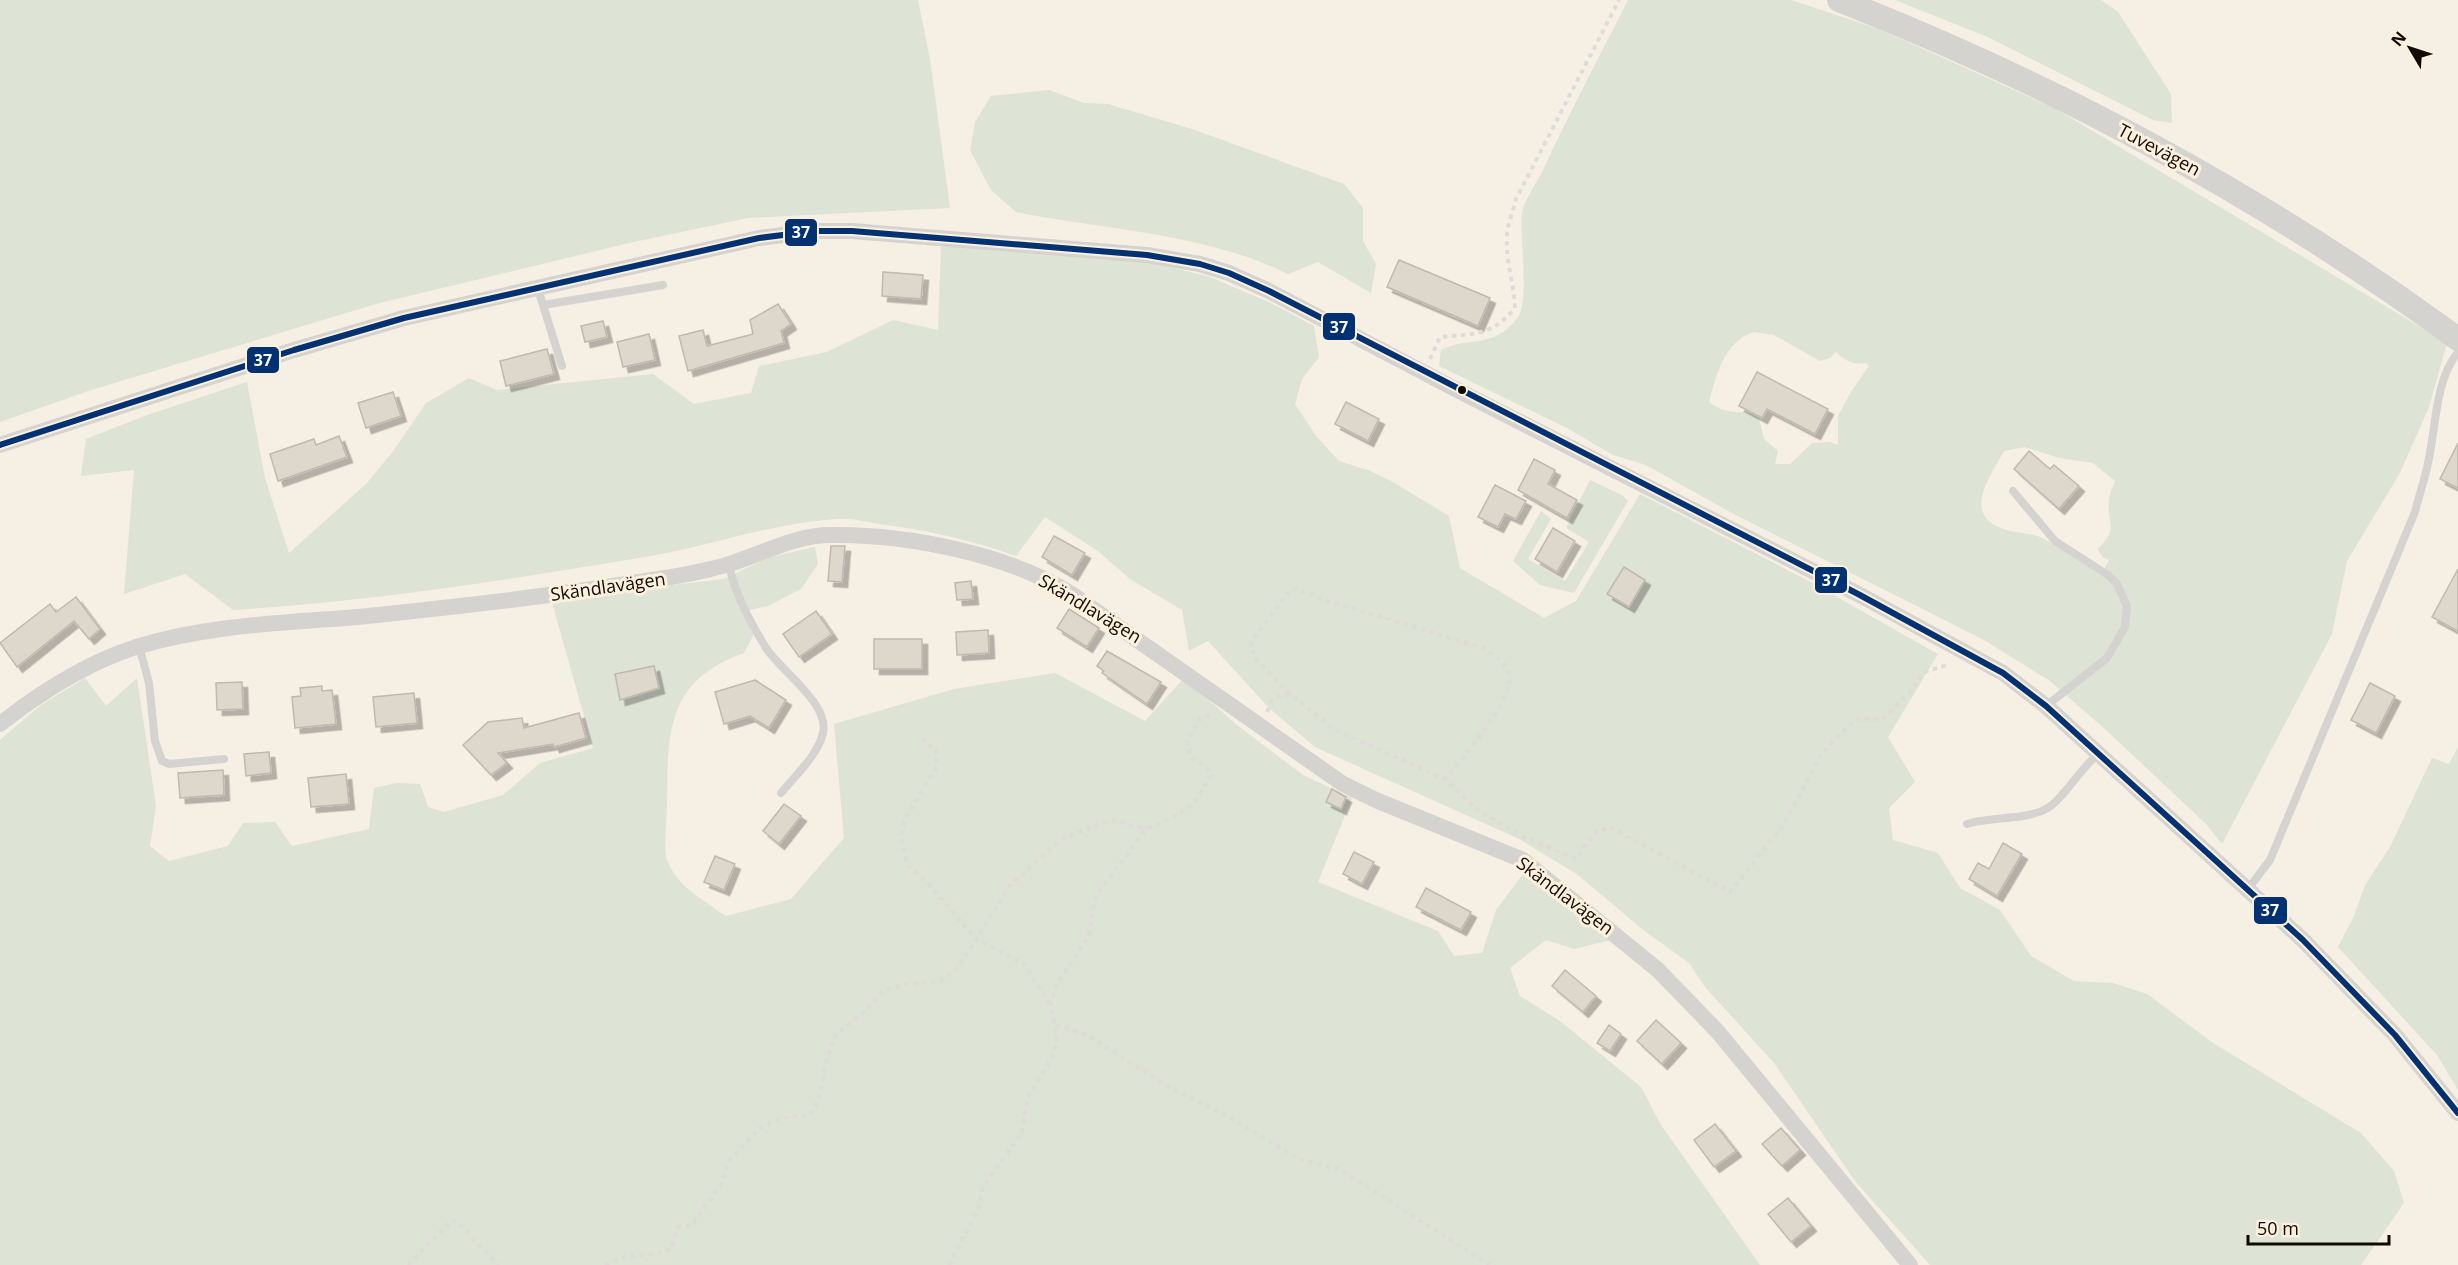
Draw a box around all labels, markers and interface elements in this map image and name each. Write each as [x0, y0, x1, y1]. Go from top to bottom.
north arrow [2380, 18, 2440, 78]
text: N [2386, 27, 2411, 51]
street label: Tuvevägen [2114, 117, 2205, 181]
line badge: 37 [784, 218, 818, 247]
text: 37 [792, 221, 810, 243]
line badge: 37 [1322, 312, 1356, 341]
text: 37 [1330, 316, 1348, 338]
line badge: 37 [246, 346, 280, 374]
text: 37 [254, 349, 272, 371]
unlabelled marker [1456, 384, 1468, 396]
street label: Skändlavägen [549, 566, 667, 606]
line badge: 37 [1814, 566, 1848, 594]
street label: Skändlavägen [1035, 568, 1146, 648]
text: 37 [1822, 569, 1840, 591]
street label: Skändlavägen [1512, 851, 1619, 940]
line badge: 37 [2253, 896, 2288, 925]
text: 37 [2261, 899, 2279, 921]
scale bar [2248, 1208, 2389, 1246]
text: 50 m [2257, 1216, 2299, 1240]

